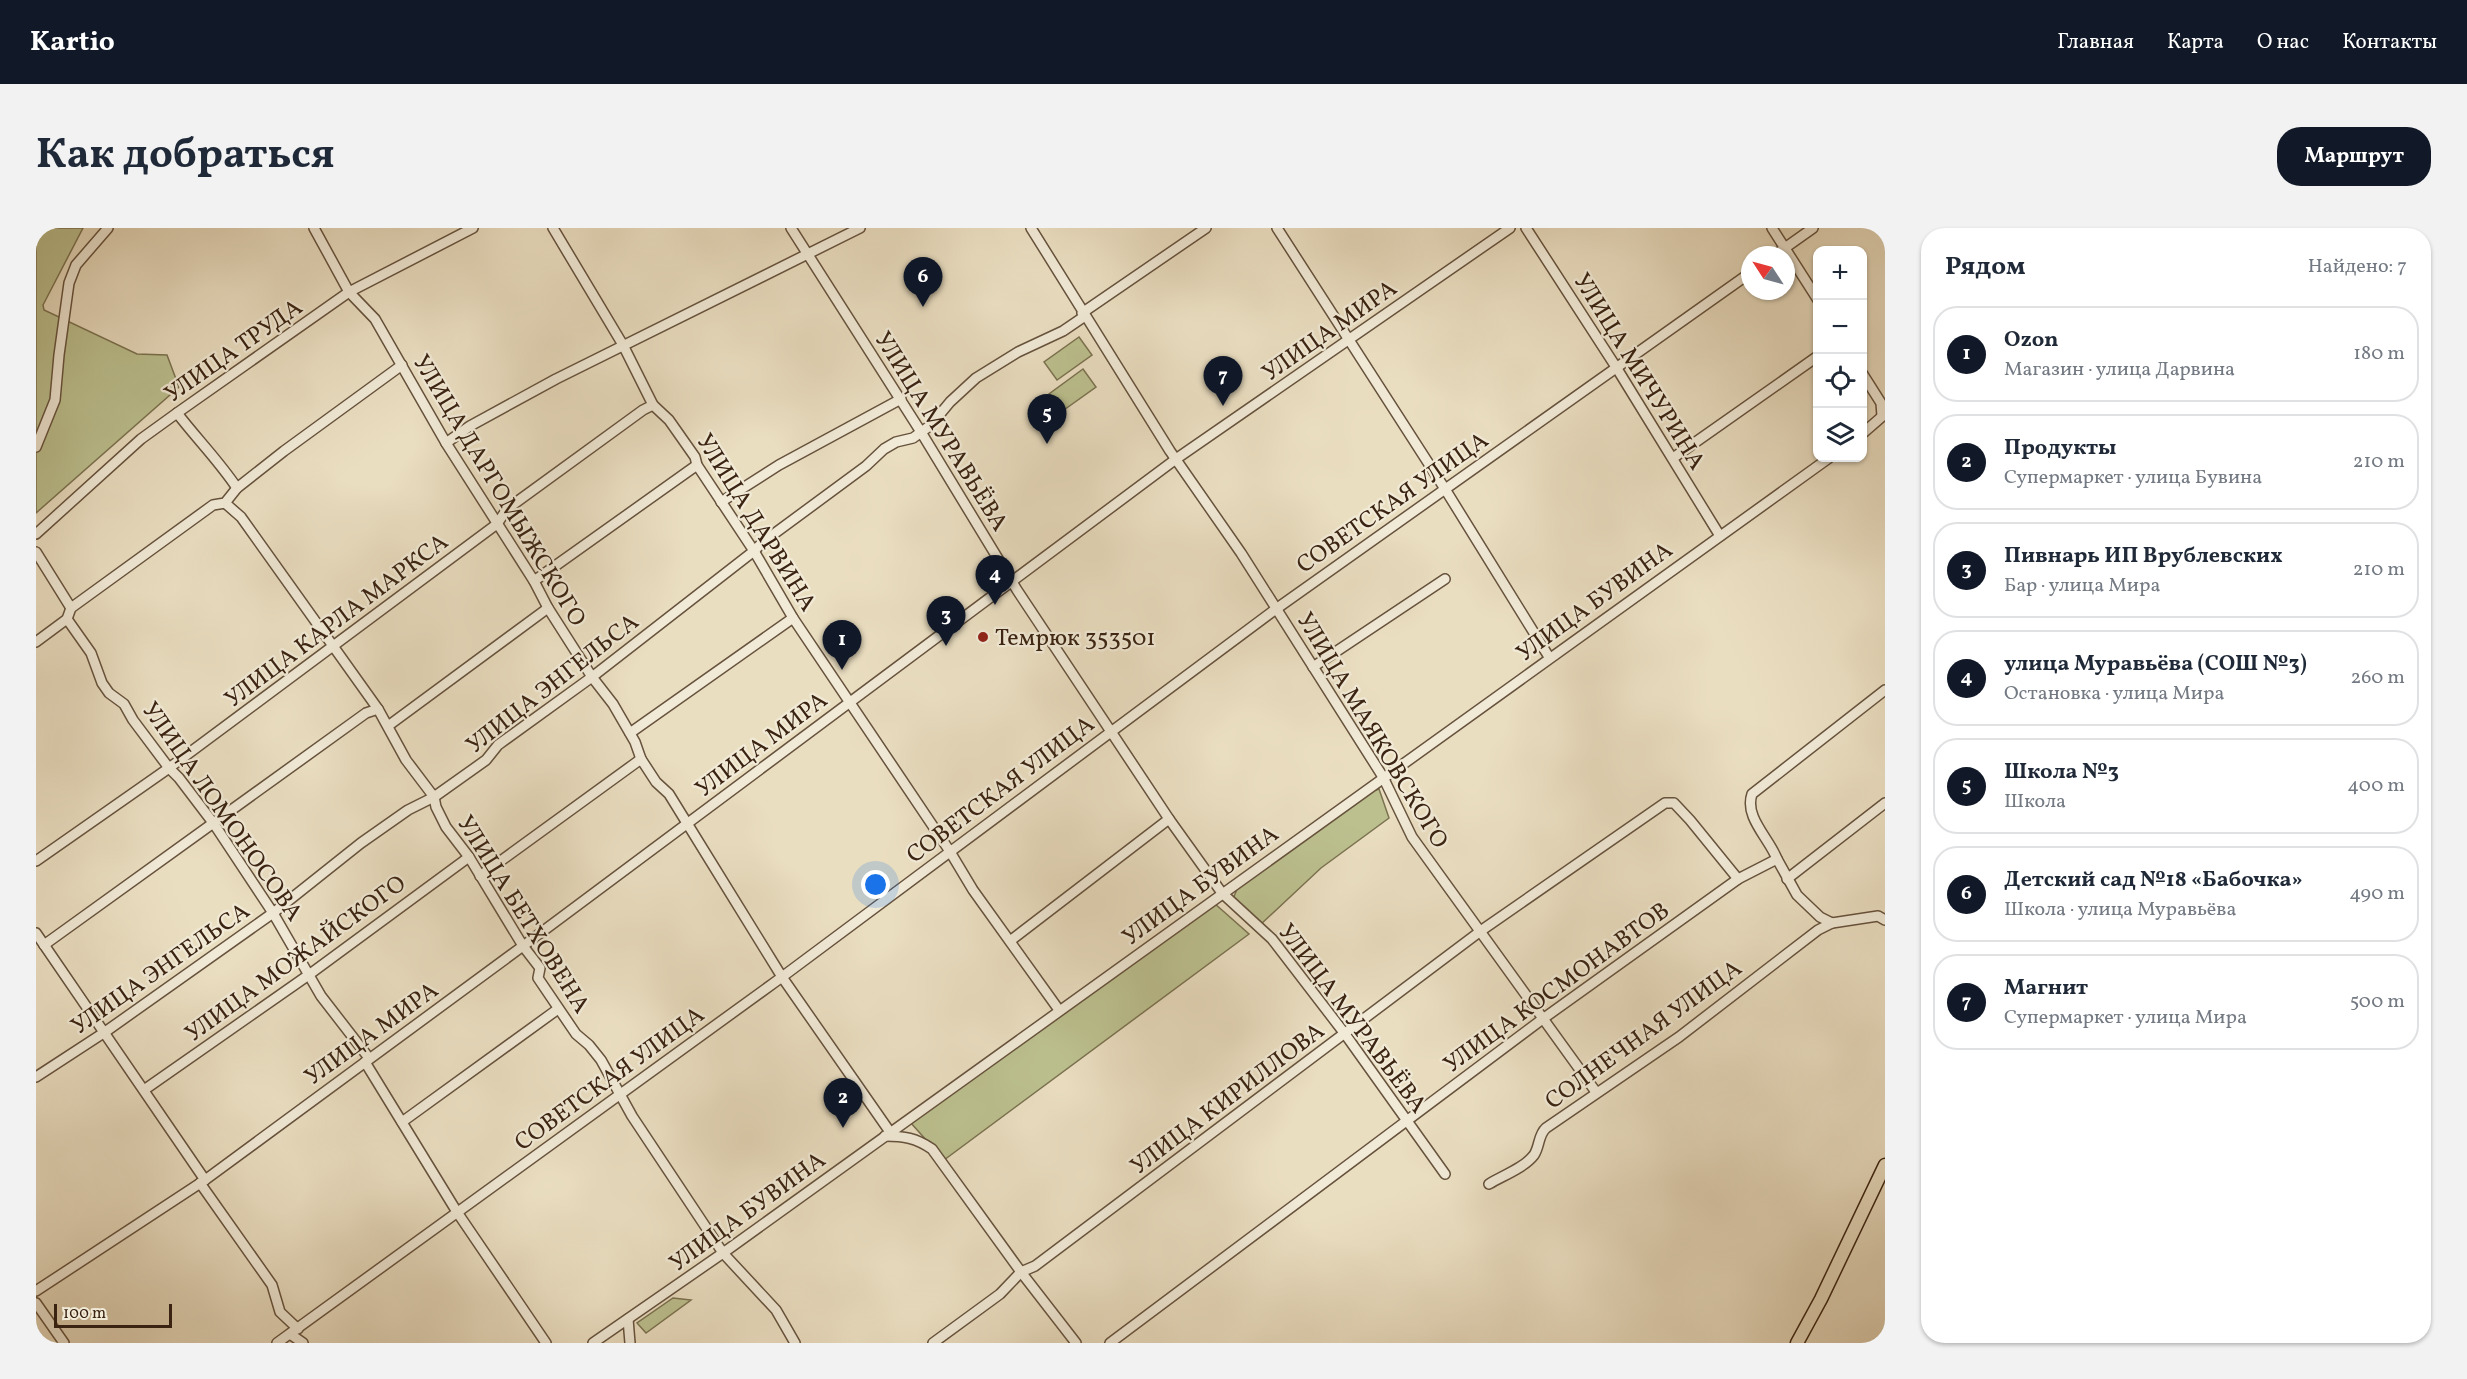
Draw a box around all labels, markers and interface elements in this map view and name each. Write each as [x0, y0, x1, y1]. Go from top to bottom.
text: Kartio [30, 23, 115, 62]
text: Главная [2057, 28, 2134, 57]
text: Карта [2167, 28, 2224, 57]
text: О нас [2257, 28, 2309, 57]
text: Контакты [2342, 28, 2437, 57]
text: Как добраться [36, 127, 335, 186]
button: Маршрут [2277, 127, 2431, 186]
north arrow [1741, 246, 1795, 300]
map controls [1813, 246, 1867, 462]
button: + [1813, 246, 1867, 300]
text: Рядом [1945, 249, 2025, 285]
text: Найдено: 7 [2308, 253, 2407, 281]
pin: 6 [904, 257, 942, 307]
street label: УЛИЦА МИЧУРИНА [1564, 267, 1713, 477]
street label: УЛИЦА МИРА [1256, 272, 1405, 391]
street label: УЛИЦА ТРУДА [158, 291, 310, 412]
button: − [1813, 300, 1867, 354]
text: Ozon [2004, 325, 2059, 356]
street label: УЛИЦА МУРАВЬЁВА [865, 326, 1016, 539]
text: 1 [1962, 340, 1971, 368]
text: 180 m [2353, 340, 2405, 368]
street label: УЛИЦА ДАРГОМЫЖСКОГО [403, 349, 593, 633]
button: locate [1813, 354, 1867, 408]
pin: 7 [1204, 356, 1242, 406]
text: Магазин · улица Дарвина [2004, 356, 2235, 384]
pin: 5 [1028, 394, 1066, 444]
button: layers [1813, 408, 1867, 462]
street label: СОВЕТСКАЯ УЛИЦА [1290, 424, 1496, 583]
street label: УЛИЦА ДАРВИНА [687, 428, 824, 619]
text: Продукты [2004, 433, 2116, 464]
text: 2 [1961, 448, 1972, 476]
text: 210 m [2353, 448, 2405, 476]
text: Супермаркет · улица Бувина [2004, 464, 2262, 492]
street label: УЛИЦА КАРЛА МАРКСА [218, 526, 456, 717]
street label: УЛИЦА БУВИНА [1510, 534, 1681, 671]
text: Пивнарь ИП Врублевских [2004, 541, 2283, 572]
pin: 4 [976, 556, 1014, 605]
text: 3 [1961, 556, 1972, 584]
text: 210 m [2353, 556, 2405, 584]
text: Бар · улица Мира [2004, 572, 2160, 600]
pin: 3 [926, 596, 966, 646]
street label: УЛИЦА ЭНГЕЛЬСА [460, 606, 647, 763]
street label: УЛИЦА МАЯКОВСКОГО [1287, 607, 1455, 856]
pin: 1 [822, 620, 862, 670]
place label: Темрюк 353501 [995, 622, 1156, 656]
marker: Темрюк 353501 [976, 630, 990, 644]
text: улица Муравьёва (СОШ №3) [2004, 649, 2307, 680]
text: 4 [1960, 664, 1973, 692]
text: 260 m [2350, 664, 2405, 692]
text: Остановка · улица Мира [2004, 680, 2224, 708]
street label: УЛИЦА МИРА [689, 684, 836, 807]
street label: УЛИЦА ЛОМОНОСОВА [133, 696, 310, 929]
street label: СОВЕТСКАЯ УЛИЦА [900, 708, 1102, 873]
text: Школа №3 [2004, 757, 2119, 788]
text: 5 [1962, 772, 1971, 800]
text: 400 m [2347, 772, 2405, 800]
text: Школа [2004, 788, 2066, 816]
street label: УЛИЦА БЕТХОВЕНА [447, 809, 597, 1021]
street label: УЛИЦА БУВИНА [1116, 818, 1287, 955]
text: Детский сад №18 «Бабочка» [2004, 865, 2303, 896]
street label: УЛИЦА МОЖАЙСКОГО [179, 868, 414, 1051]
your location [861, 870, 890, 899]
text: 6 [1961, 880, 1972, 908]
text: 490 m [2349, 880, 2405, 908]
street label: УЛИЦА ЭНГЕЛЬСА [65, 895, 257, 1044]
street label: УЛИЦА КОСМОНАВТОВ [1437, 895, 1677, 1082]
text: Школа · улица Муравьёва [2004, 896, 2236, 924]
street label: УЛИЦА МУРАВЬЁВА [1269, 917, 1434, 1121]
street label: СОЛНЕЧНАЯ УЛИЦА [1539, 952, 1750, 1119]
text: Магнит [2004, 973, 2088, 1004]
street label: УЛИЦА МИРА [298, 974, 446, 1095]
text: 7 [1962, 988, 1971, 1016]
text: 500 m [2350, 988, 2405, 1016]
street label: СОВЕТСКАЯ УЛИЦА [508, 999, 712, 1160]
text: Супермаркет · улица Мира [2004, 1004, 2247, 1032]
street label: УЛИЦА КИРИЛЛОВА [1124, 1015, 1332, 1184]
pin: 2 [824, 1078, 862, 1128]
street label: УЛИЦА БУВИНА [663, 1144, 834, 1281]
scale bar [54, 1301, 172, 1328]
text: 100 m [63, 1303, 106, 1325]

